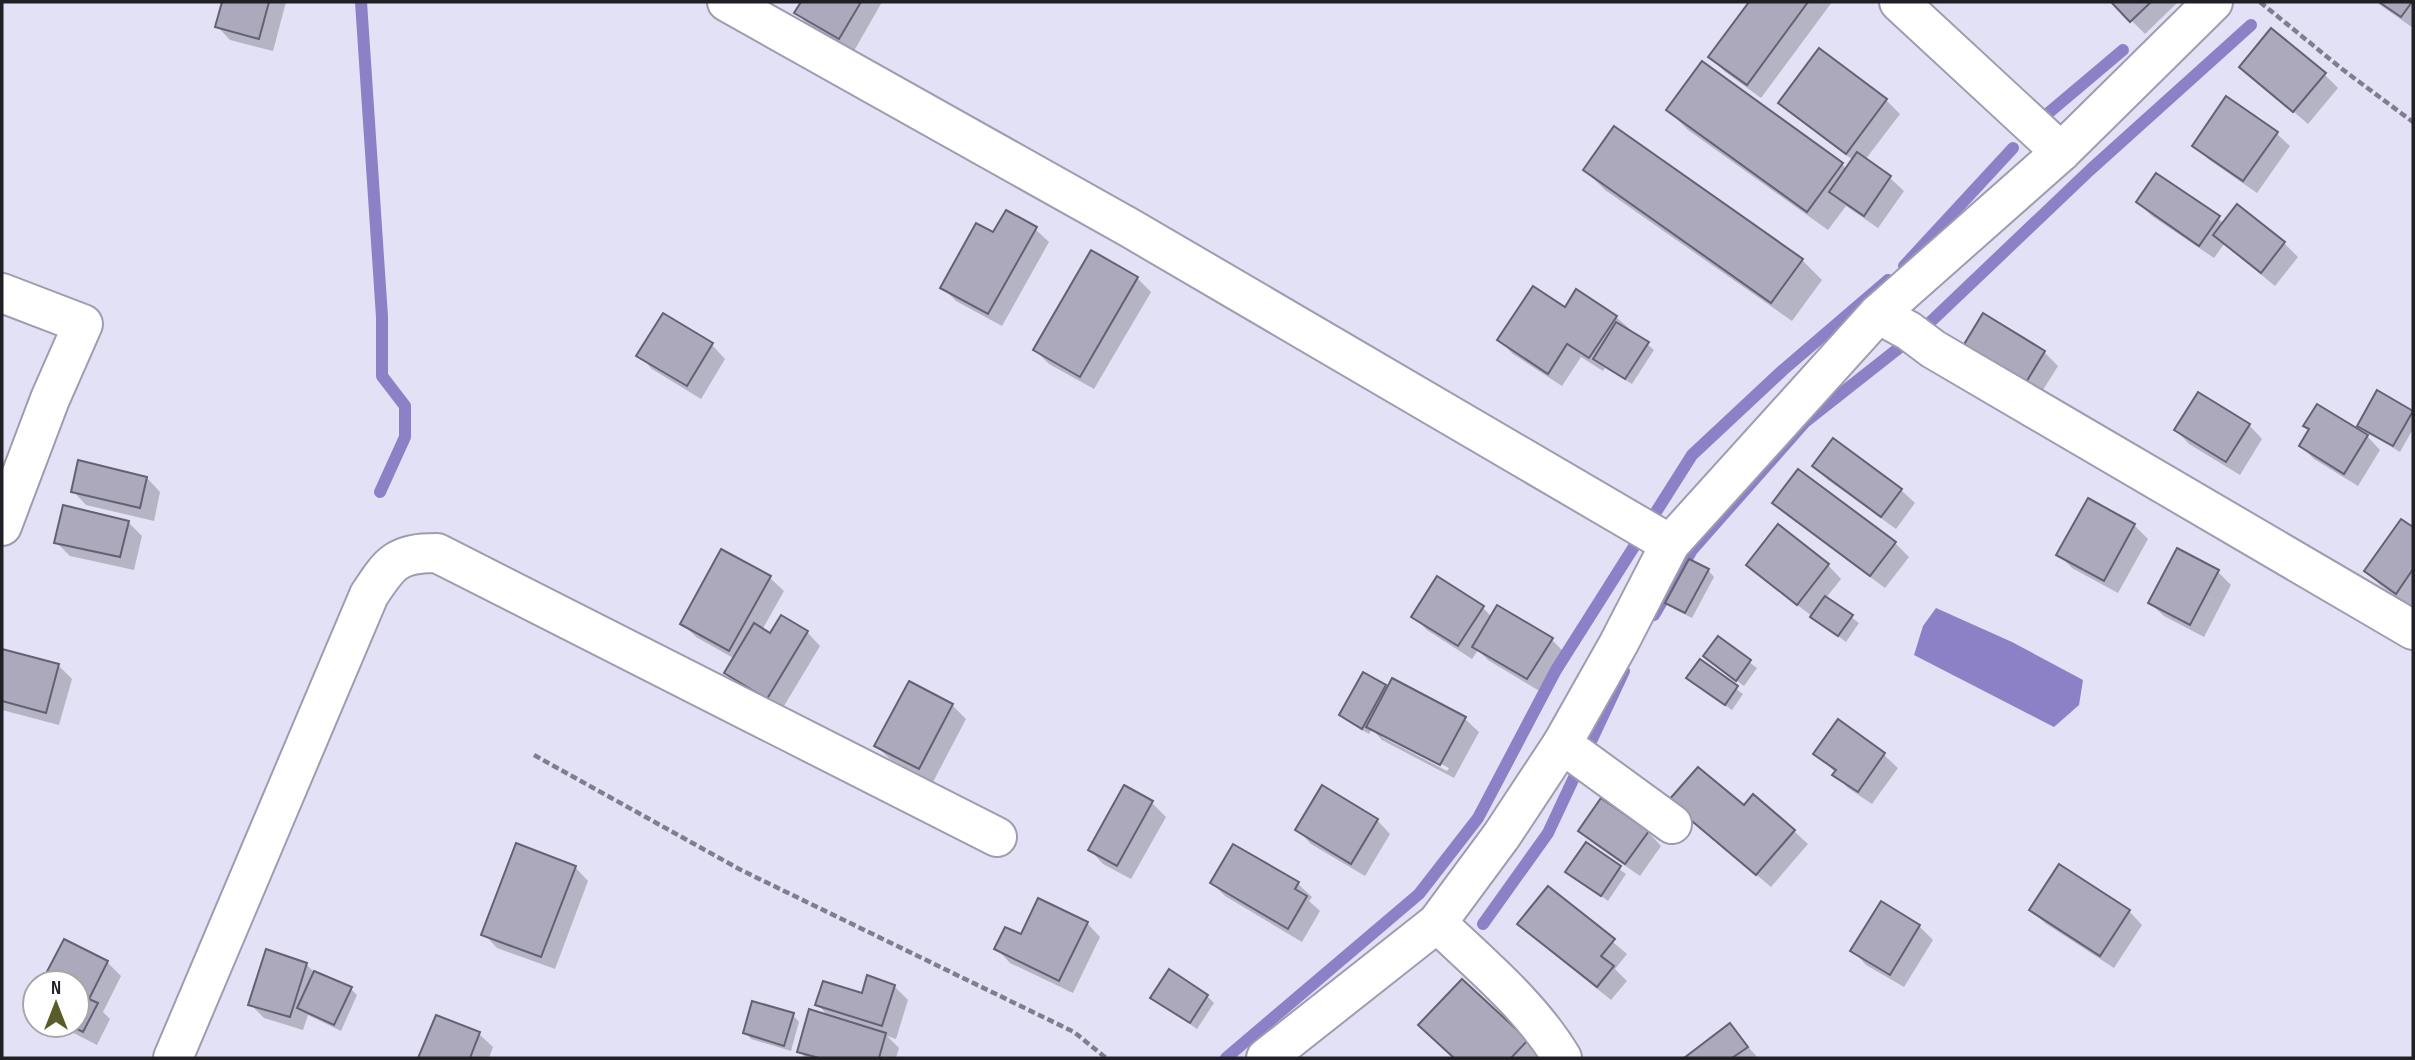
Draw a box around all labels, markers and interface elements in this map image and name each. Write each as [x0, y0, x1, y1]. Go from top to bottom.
north arrow [21, 969, 91, 1039]
text: N [51, 977, 61, 1000]

